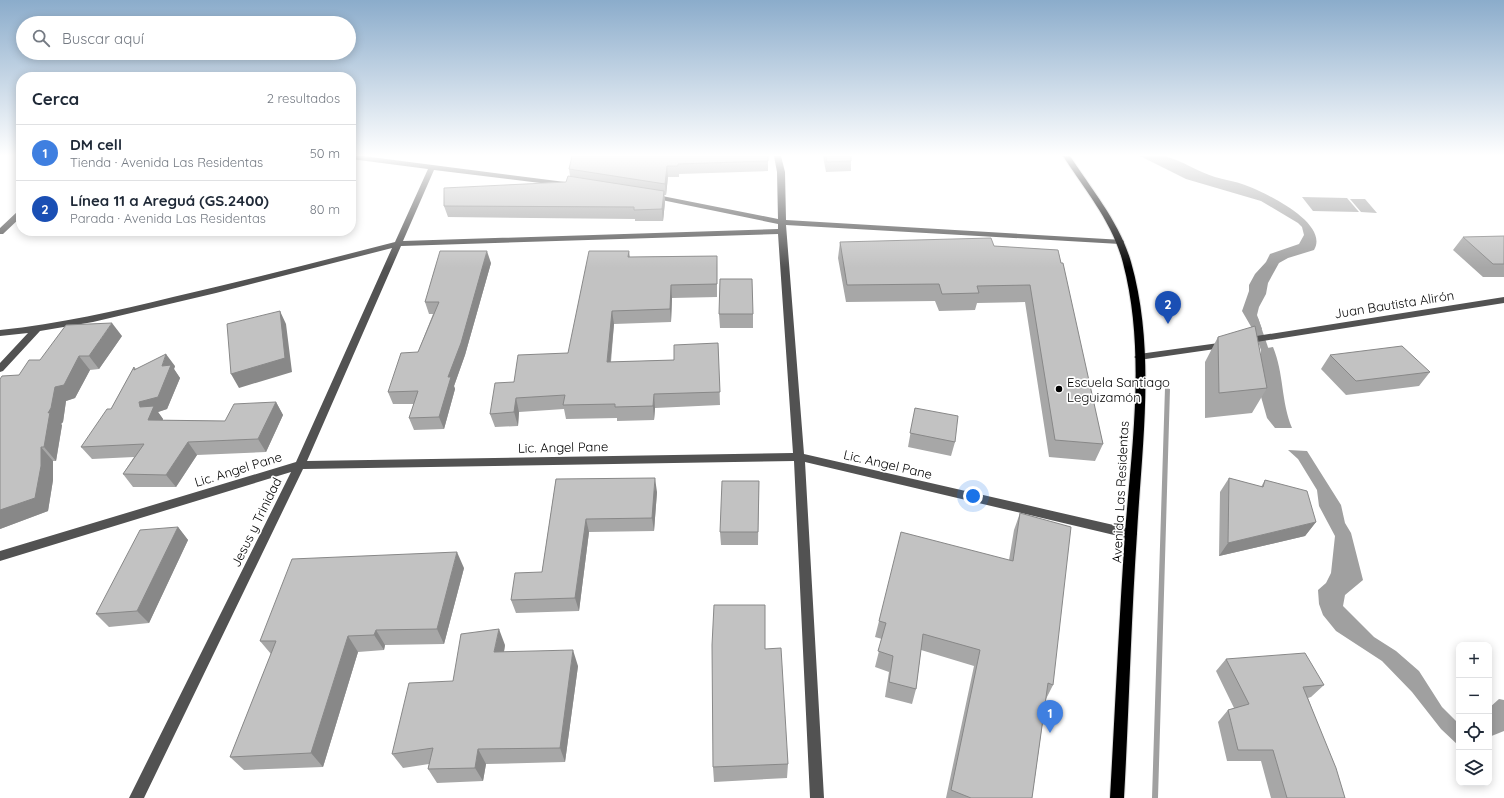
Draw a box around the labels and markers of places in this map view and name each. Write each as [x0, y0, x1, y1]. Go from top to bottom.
pin: 2 [1155, 291, 1181, 324]
place label: Escuela Santiago Leguizamón [1067, 374, 1170, 405]
marker: Escuela Santiago Leguizamón [1054, 384, 1064, 394]
pin: 1 [1037, 700, 1063, 733]

